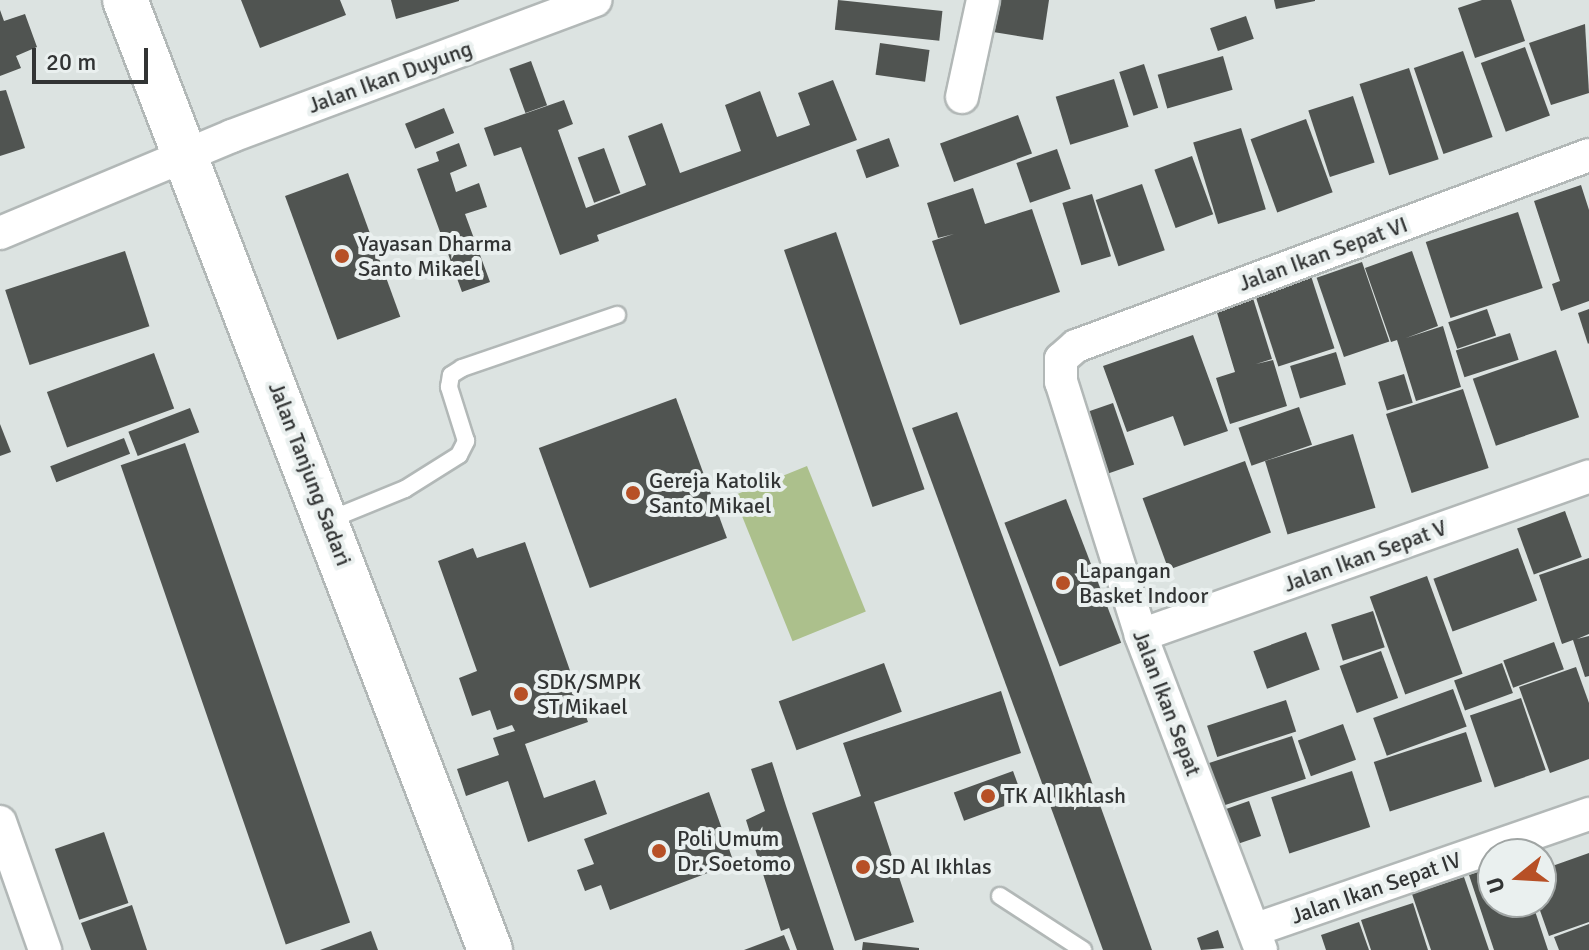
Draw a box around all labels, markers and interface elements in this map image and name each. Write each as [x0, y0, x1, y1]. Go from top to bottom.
scale bar [36, 32, 152, 82]
street label: Jalan Ikan Duyung [304, 35, 476, 119]
text: 20 m [46, 47, 96, 77]
street label: Jalan Ikan Sepat VI [1235, 211, 1411, 297]
place label: Yayasan Dharma Santo Mikael [358, 230, 512, 282]
marker: Yayasan Dharma Santo Mikael [333, 247, 351, 265]
street label: Jalan Tanjung Sadari [263, 379, 357, 569]
place label: Gereja Katolik Santo Mikael [649, 467, 781, 518]
marker: Gereja Katolik Santo Mikael [624, 484, 642, 502]
street label: Jalan Ikan Sepat V [1280, 514, 1450, 598]
place label: Lapangan Basket Indoor [1079, 557, 1208, 608]
marker: Lapangan Basket Indoor [1054, 574, 1072, 592]
street label: Jalan Ikan Sepat [1127, 626, 1207, 780]
place label: SDK/SMPK ST Mikael [537, 668, 641, 720]
marker: SDK/SMPK ST Mikael [512, 685, 530, 703]
place label: TK Al Ikhlash [1004, 783, 1126, 809]
marker: TK Al Ikhlash [979, 787, 997, 805]
place label: Poli Umum Dr. Soetomo [677, 825, 791, 876]
north arrow [1477, 838, 1557, 918]
marker: Poli Umum Dr. Soetomo [648, 840, 670, 862]
street label: Jalan Ikan Sepat IV [1288, 847, 1464, 929]
place label: SD Al Ikhlas [879, 854, 992, 880]
marker: SD Al Ikhlas [854, 858, 872, 876]
text: U [1480, 874, 1511, 896]

